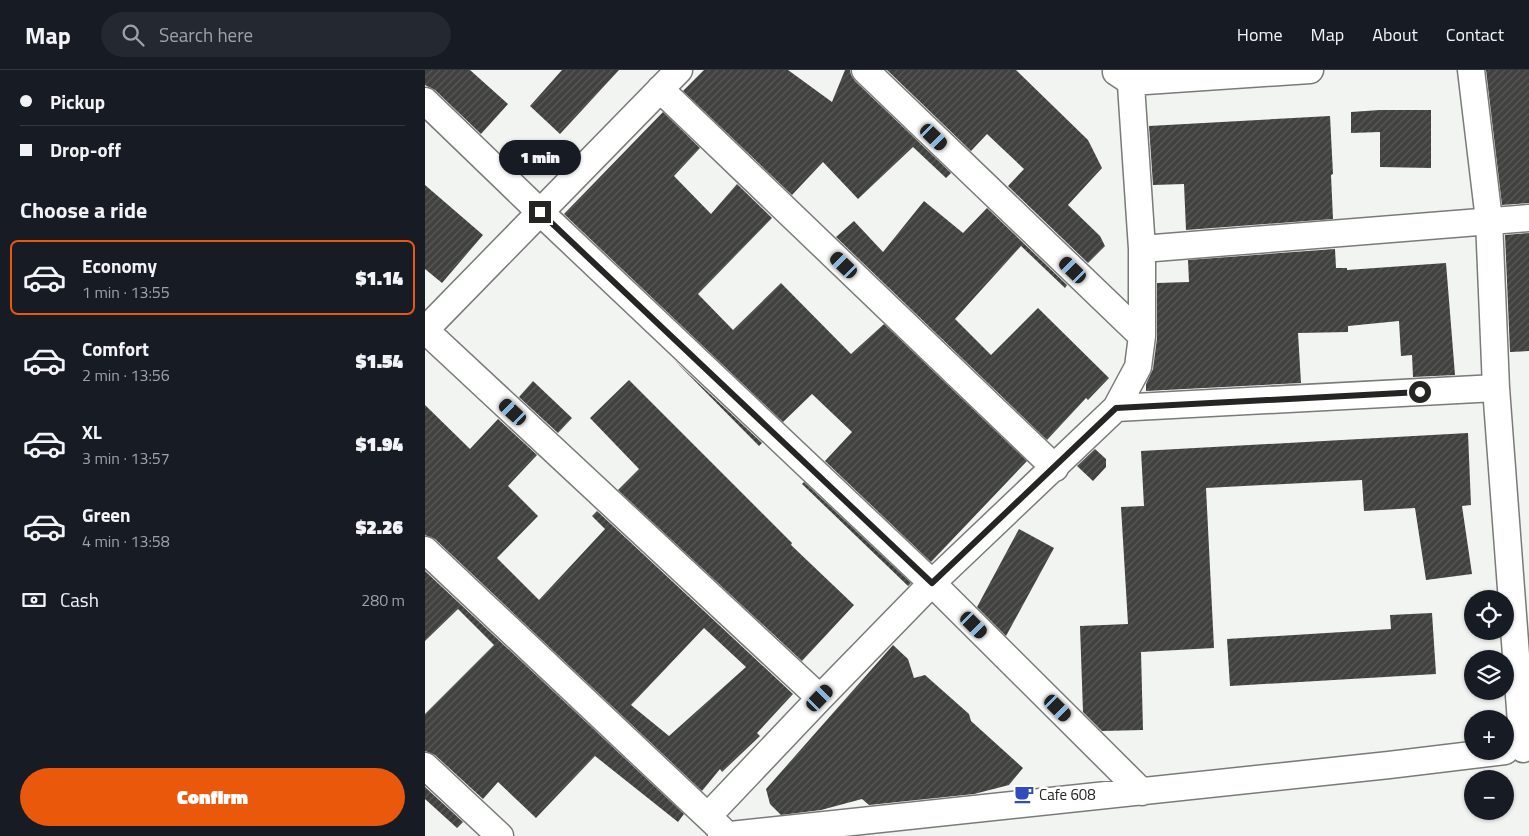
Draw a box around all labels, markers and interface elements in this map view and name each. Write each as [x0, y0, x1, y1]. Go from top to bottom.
search box [101, 12, 451, 57]
text: Map [25, 17, 71, 53]
text: Search here [159, 20, 253, 49]
icon: search [119, 21, 147, 49]
text: Home [1237, 21, 1283, 48]
text: Map [1311, 21, 1344, 48]
text: About [1372, 21, 1418, 48]
text: Contact [1446, 21, 1504, 48]
text: Pickup [50, 87, 105, 116]
car [918, 121, 950, 153]
text: Drop-off [50, 135, 121, 164]
callout: 1 min [499, 140, 581, 174]
text: 1 min [520, 145, 560, 169]
text: Choose a ride [20, 193, 147, 227]
route end [529, 201, 551, 223]
car [828, 249, 860, 281]
text: Economy [82, 251, 157, 280]
car [1057, 254, 1089, 286]
icon: car [22, 255, 67, 300]
text: $1.14 [356, 263, 403, 292]
text: 1 min · 13:55 [82, 280, 170, 304]
text: Comfort [82, 334, 149, 363]
icon: car [22, 338, 67, 383]
text: $1.54 [356, 346, 403, 375]
text: 2 min · 13:56 [82, 363, 170, 387]
route start [1409, 381, 1431, 403]
car [496, 396, 529, 428]
text: XL [82, 417, 102, 446]
icon: car [22, 421, 67, 466]
text: $1.94 [356, 429, 403, 458]
text: 3 min · 13:57 [82, 446, 170, 470]
text: Green [82, 500, 131, 529]
icon: car [22, 504, 67, 549]
text: $2.26 [356, 512, 403, 541]
text: 4 min · 13:58 [82, 529, 170, 553]
text: Cash [60, 585, 99, 614]
icon: cash [20, 586, 48, 614]
text: 280 m [361, 588, 405, 612]
map controls [1464, 590, 1514, 820]
button: locate [1464, 590, 1514, 640]
car [958, 609, 989, 641]
button: layers [1464, 650, 1514, 700]
car [804, 682, 835, 714]
car [1042, 692, 1073, 724]
button: + [1464, 710, 1514, 760]
button: Confirm [20, 768, 405, 826]
button: − [1464, 770, 1514, 820]
cafe icon: Cafe 608 [1013, 783, 1035, 805]
place label: Cafe 608 [1039, 783, 1096, 806]

